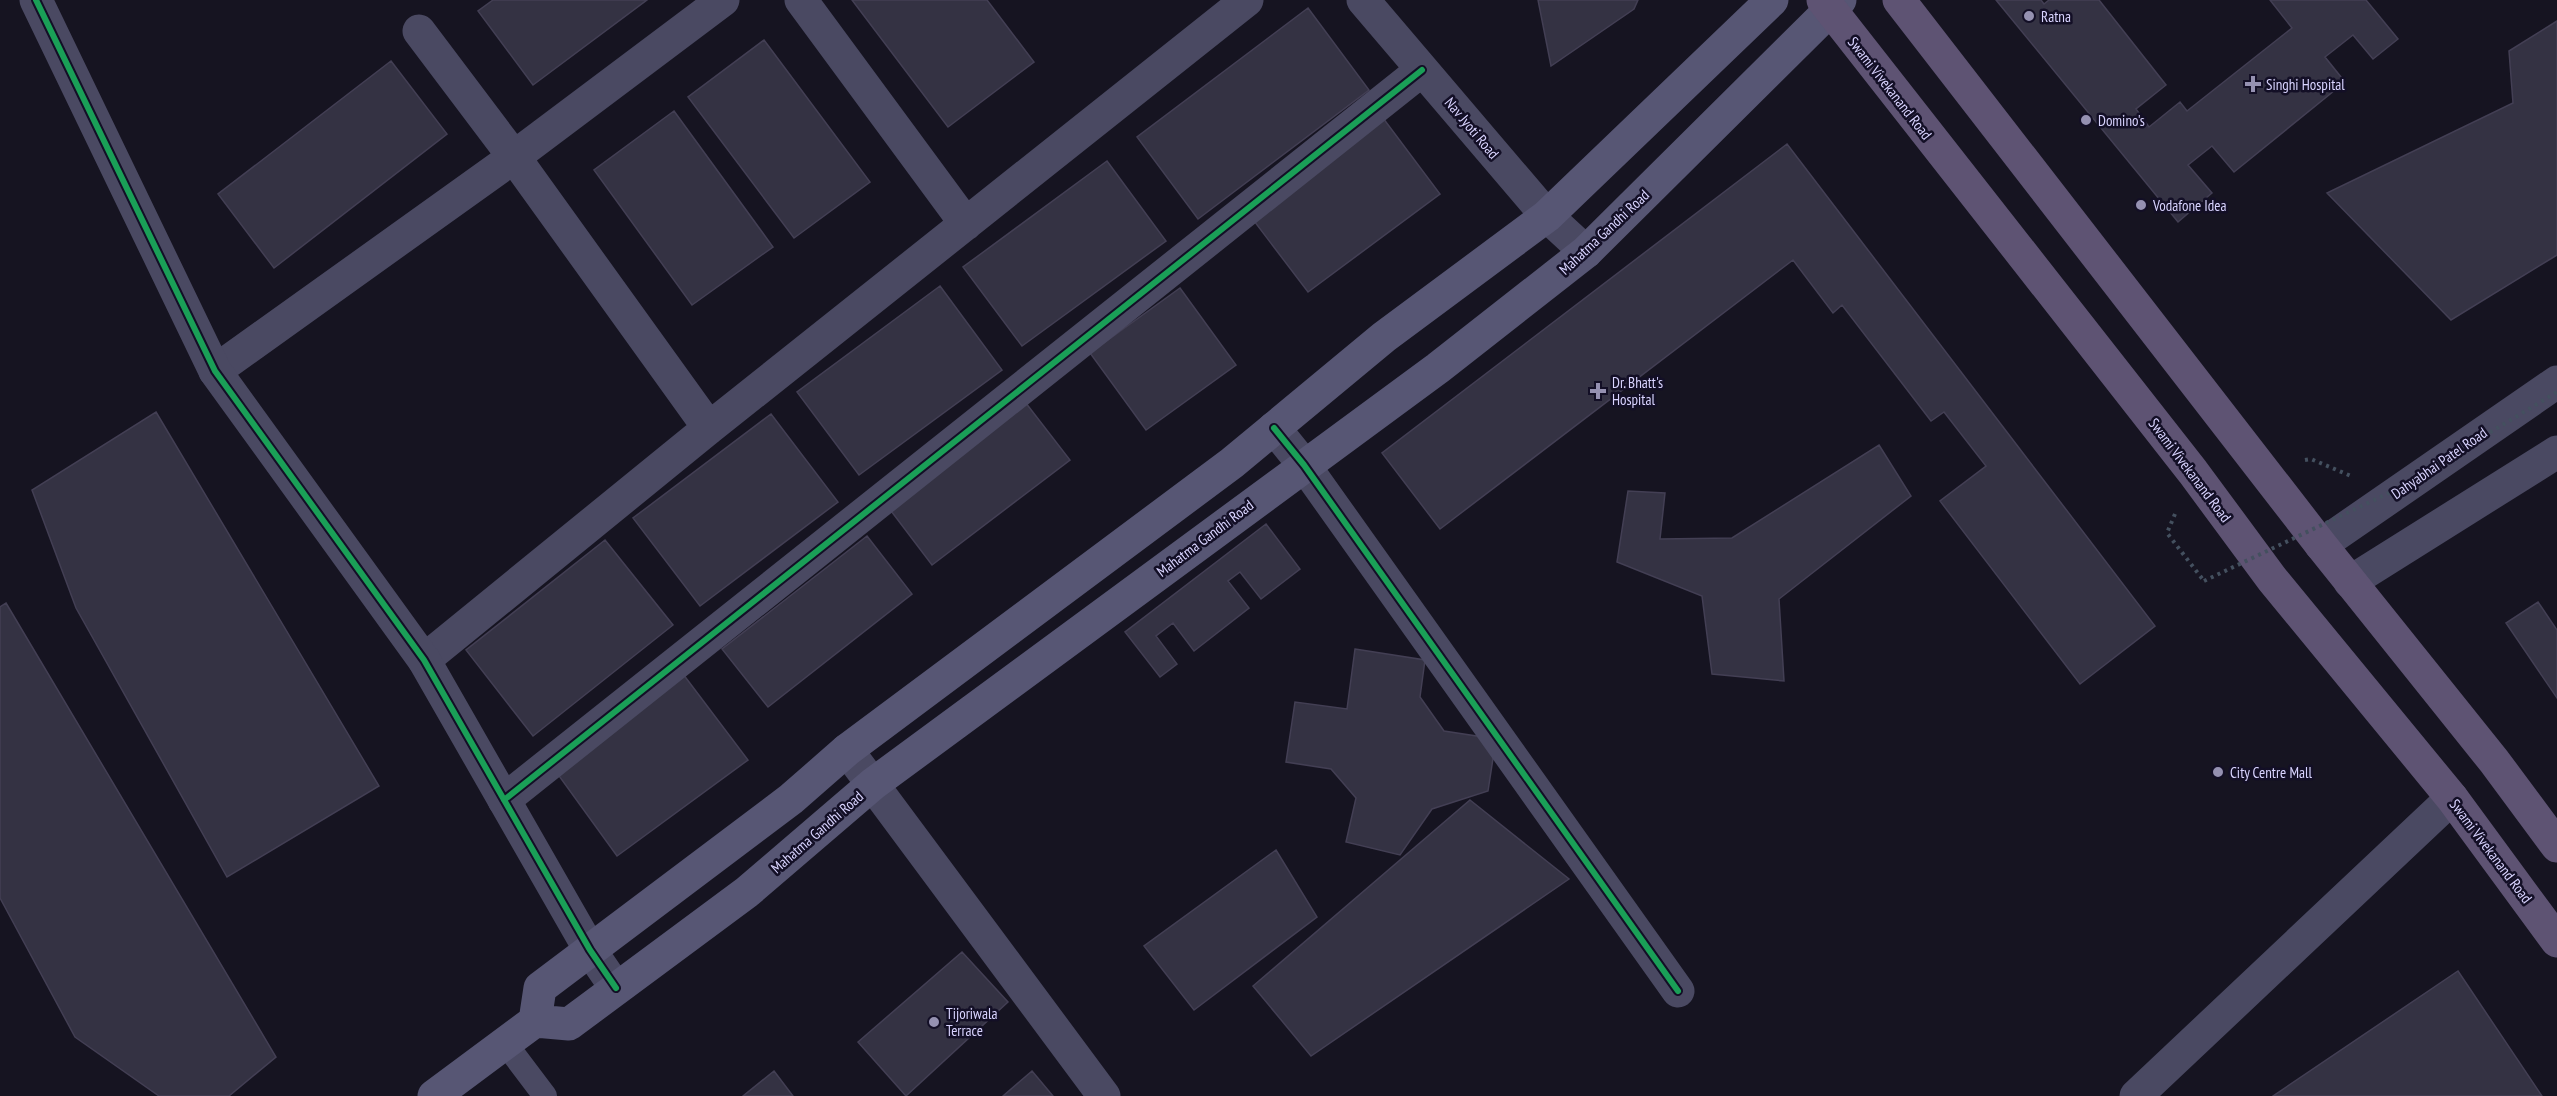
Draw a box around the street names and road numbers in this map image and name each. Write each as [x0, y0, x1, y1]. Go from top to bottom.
street label: Swami Vivekanand Road [1844, 33, 1936, 143]
street label: Nav Jyoti Road [1441, 93, 1503, 163]
street label: Mahatma Gandhi Road [1555, 185, 1653, 279]
street label: Swami Vivekanand Road [2145, 414, 2235, 526]
street label: Dahyabhai Patel Road [2387, 423, 2491, 503]
street label: Mahatma Gandhi Road [1153, 495, 1257, 581]
street label: Mahatma Gandhi Road [767, 787, 867, 877]
street label: Swami Vivekanand Road [2446, 795, 2536, 907]

